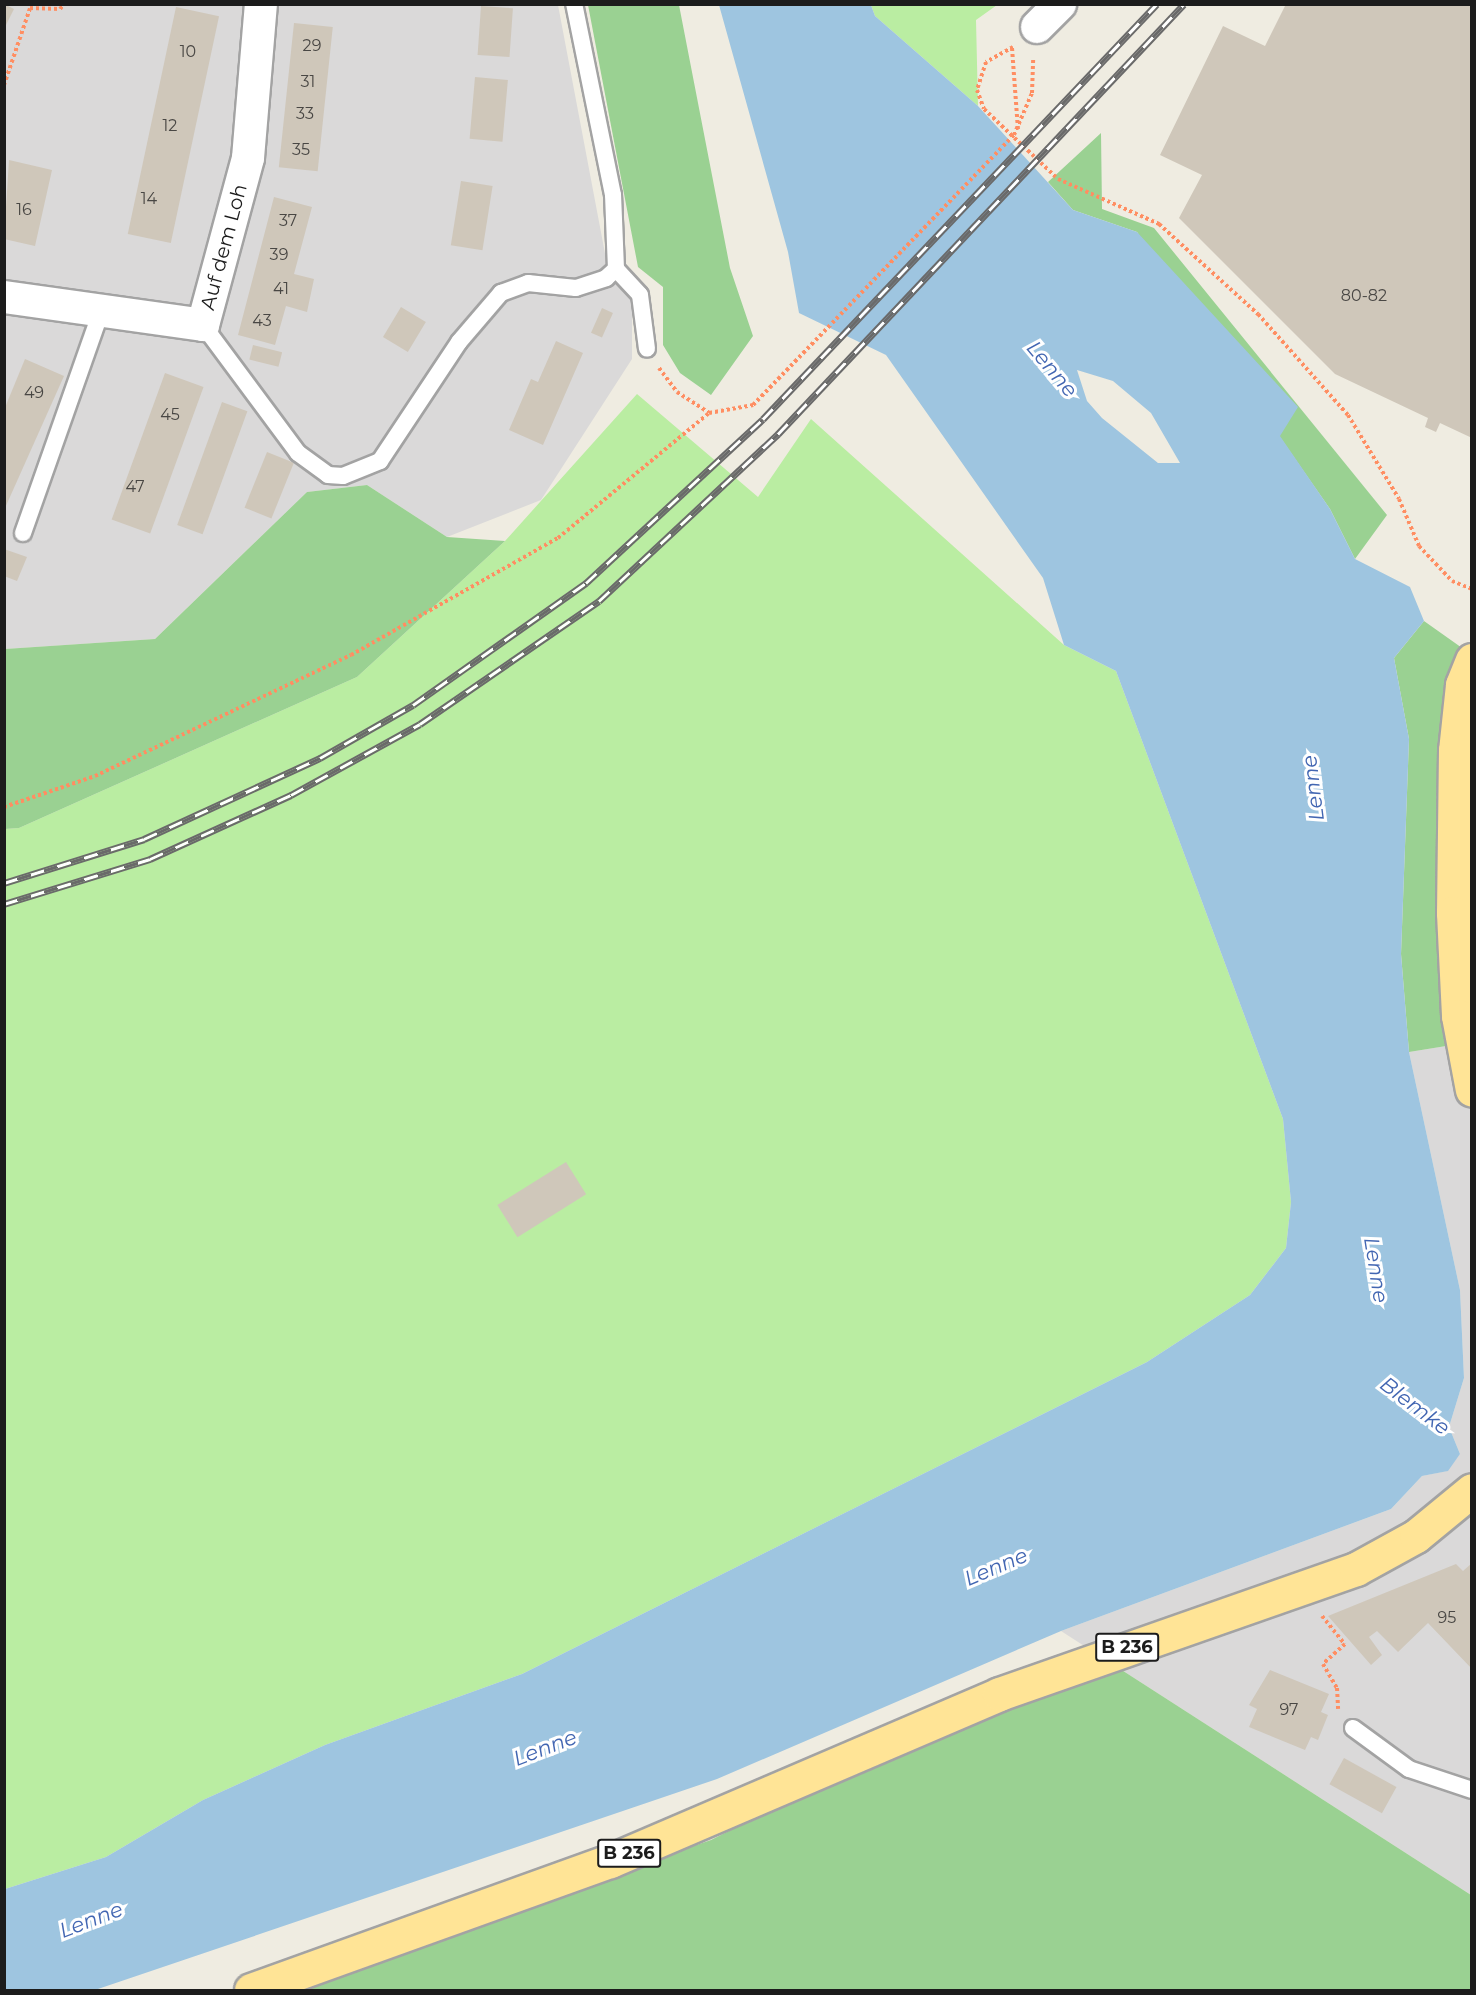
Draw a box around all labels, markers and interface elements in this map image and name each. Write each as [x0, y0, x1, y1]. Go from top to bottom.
house number: 29 [303, 36, 321, 56]
house number: 10 [180, 42, 196, 62]
house number: 31 [301, 72, 315, 92]
house number: 33 [296, 104, 314, 124]
house number: 12 [163, 116, 177, 136]
house number: 35 [292, 140, 310, 160]
street label: Auf dem Loh [196, 181, 252, 313]
house number: 14 [141, 189, 157, 209]
house number: 16 [16, 200, 32, 220]
house number: 37 [279, 211, 297, 231]
house number: 39 [270, 245, 288, 265]
house number: 41 [273, 279, 289, 299]
house number: 80-82 [1341, 286, 1387, 306]
house number: 43 [252, 311, 272, 331]
water label: Lenne [1021, 336, 1083, 402]
house number: 49 [24, 383, 44, 403]
house number: 45 [160, 405, 180, 425]
house number: 47 [125, 477, 145, 497]
water label: Lenne [1296, 754, 1330, 822]
water label: Lenne [1358, 1235, 1394, 1305]
water label: Blemke [1375, 1372, 1455, 1440]
water label: Lenne [961, 1543, 1031, 1591]
house number: 95 [1438, 1608, 1456, 1628]
road number: B 236 [1094, 1632, 1160, 1662]
house number: 97 [1279, 1700, 1299, 1720]
water label: Lenne [510, 1724, 580, 1772]
road number: B 236 [596, 1838, 662, 1868]
water label: Lenne [56, 1896, 126, 1944]

